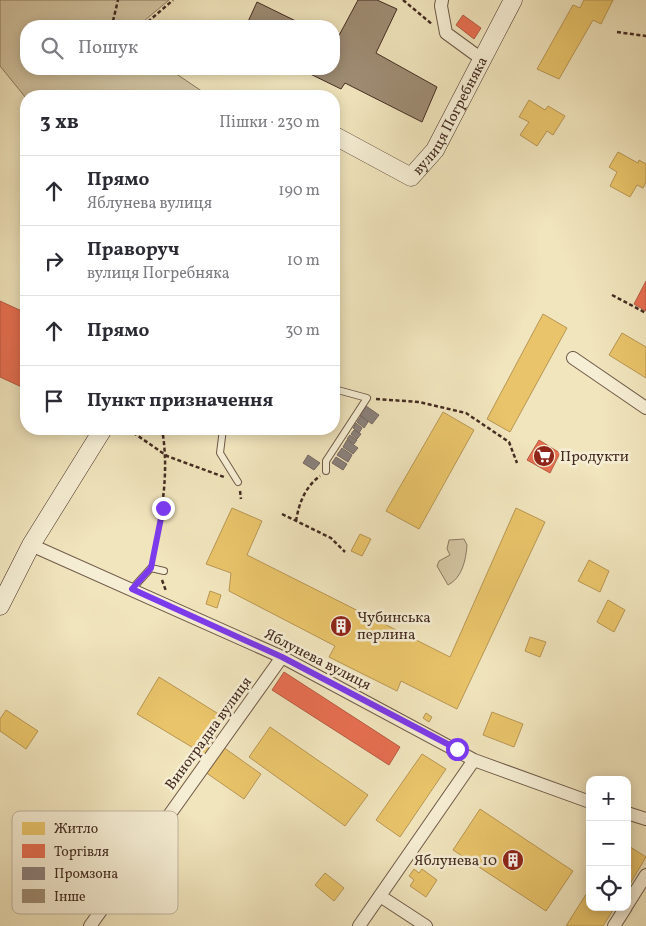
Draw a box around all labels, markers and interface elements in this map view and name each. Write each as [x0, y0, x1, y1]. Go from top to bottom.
search box [20, 20, 340, 75]
icon: search [38, 34, 66, 62]
text: Пошук [78, 35, 138, 61]
street label: вулиця Погребняка [408, 53, 494, 180]
text: 3 хв [40, 108, 79, 137]
text: Пішки · 230 m [219, 112, 320, 134]
text: Прямо [87, 167, 149, 193]
icon: ahead [40, 177, 68, 205]
text: 190 m [278, 180, 320, 202]
text: Яблунева вулиця [87, 193, 212, 215]
text: Праворуч [87, 237, 179, 263]
icon: right [40, 247, 68, 275]
text: 10 m [287, 250, 320, 272]
text: вулиця Погребняка [87, 263, 230, 285]
icon: ahead [40, 317, 68, 345]
text: Прямо [87, 318, 149, 344]
text: 30 m [285, 320, 320, 342]
icon: arrive [40, 387, 68, 415]
text: Пункт призначення [87, 388, 273, 414]
supermarket icon: Продукти [532, 444, 556, 468]
place label: Продукти [560, 447, 629, 468]
route end [152, 497, 175, 520]
place label: Чубинська перлина [357, 608, 431, 646]
building icon: Чубинська перлина [329, 614, 353, 638]
street label: Яблунева вулиця [260, 624, 374, 696]
street label: Виноградна вулиця [161, 673, 258, 795]
route start [446, 738, 469, 761]
map controls [586, 776, 631, 911]
button: + [586, 776, 631, 821]
legend [12, 811, 178, 914]
text: Житло [54, 820, 98, 839]
button: − [586, 821, 631, 866]
text: Торгівля [54, 843, 109, 862]
building icon: Яблунева 10 [501, 848, 525, 872]
place label: Яблунева 10 [414, 851, 497, 872]
text: Промзона [54, 865, 118, 884]
button: locate [586, 866, 631, 911]
text: Інше [54, 888, 86, 907]

